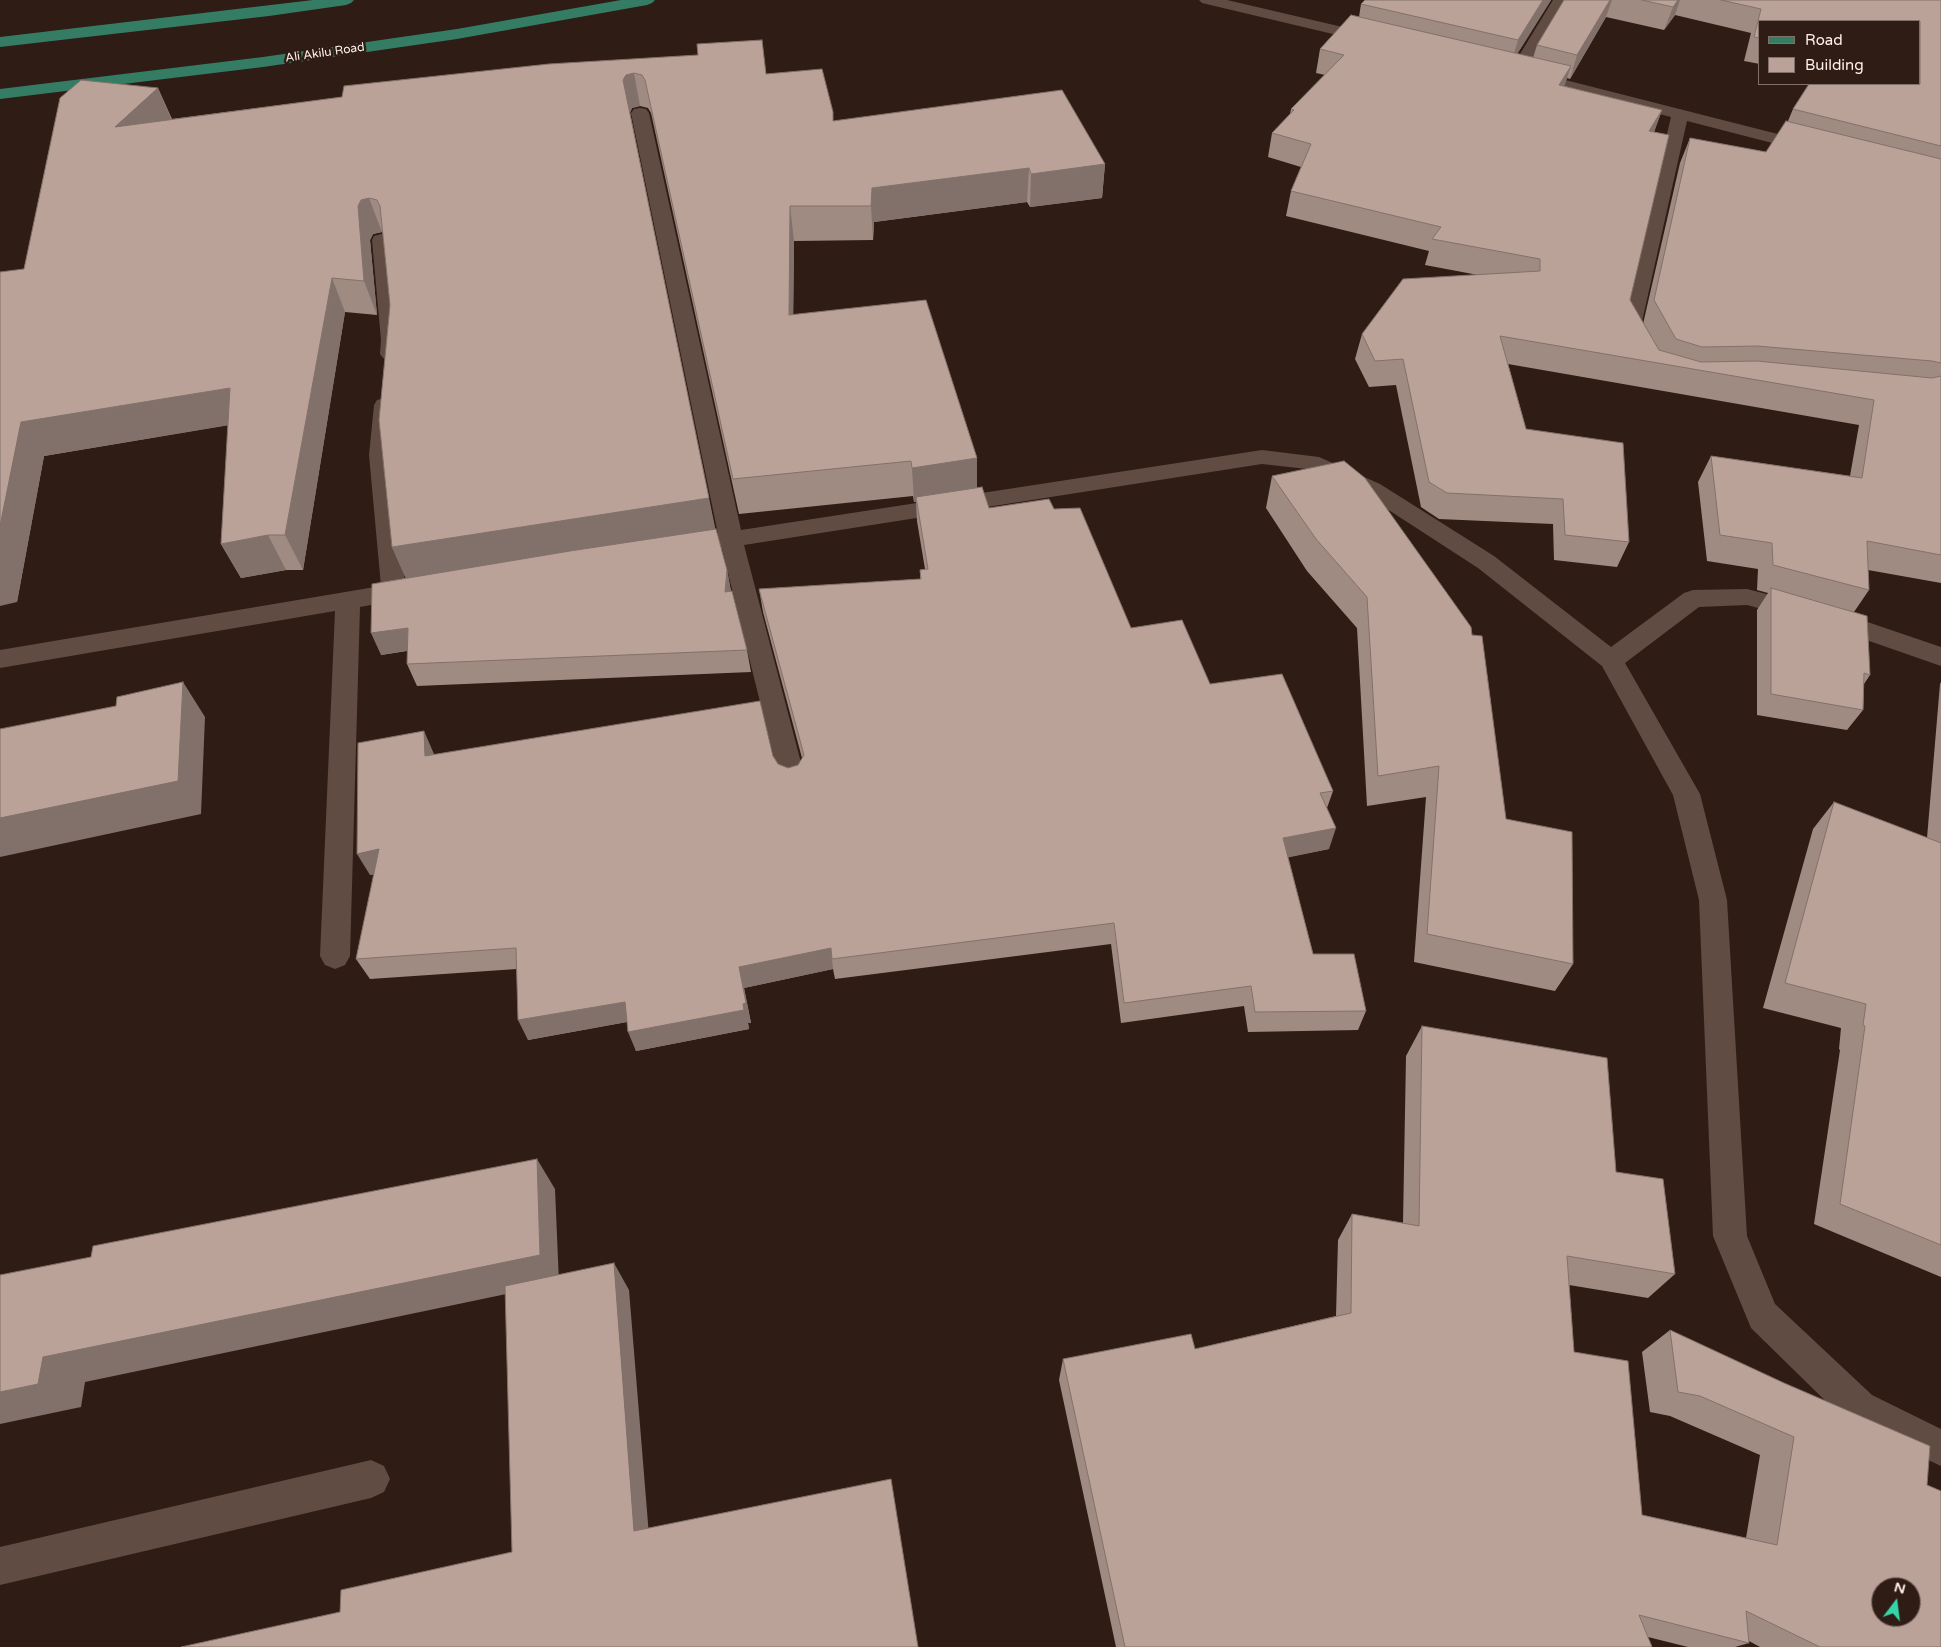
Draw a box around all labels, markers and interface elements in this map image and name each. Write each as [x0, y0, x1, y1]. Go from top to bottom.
legend [1758, 20, 1921, 85]
text: Road [1805, 31, 1843, 49]
street label: Ali Akilu Road [284, 40, 366, 66]
text: Building [1805, 56, 1864, 74]
north arrow [1871, 1577, 1921, 1627]
text: N [1892, 1578, 1907, 1598]

